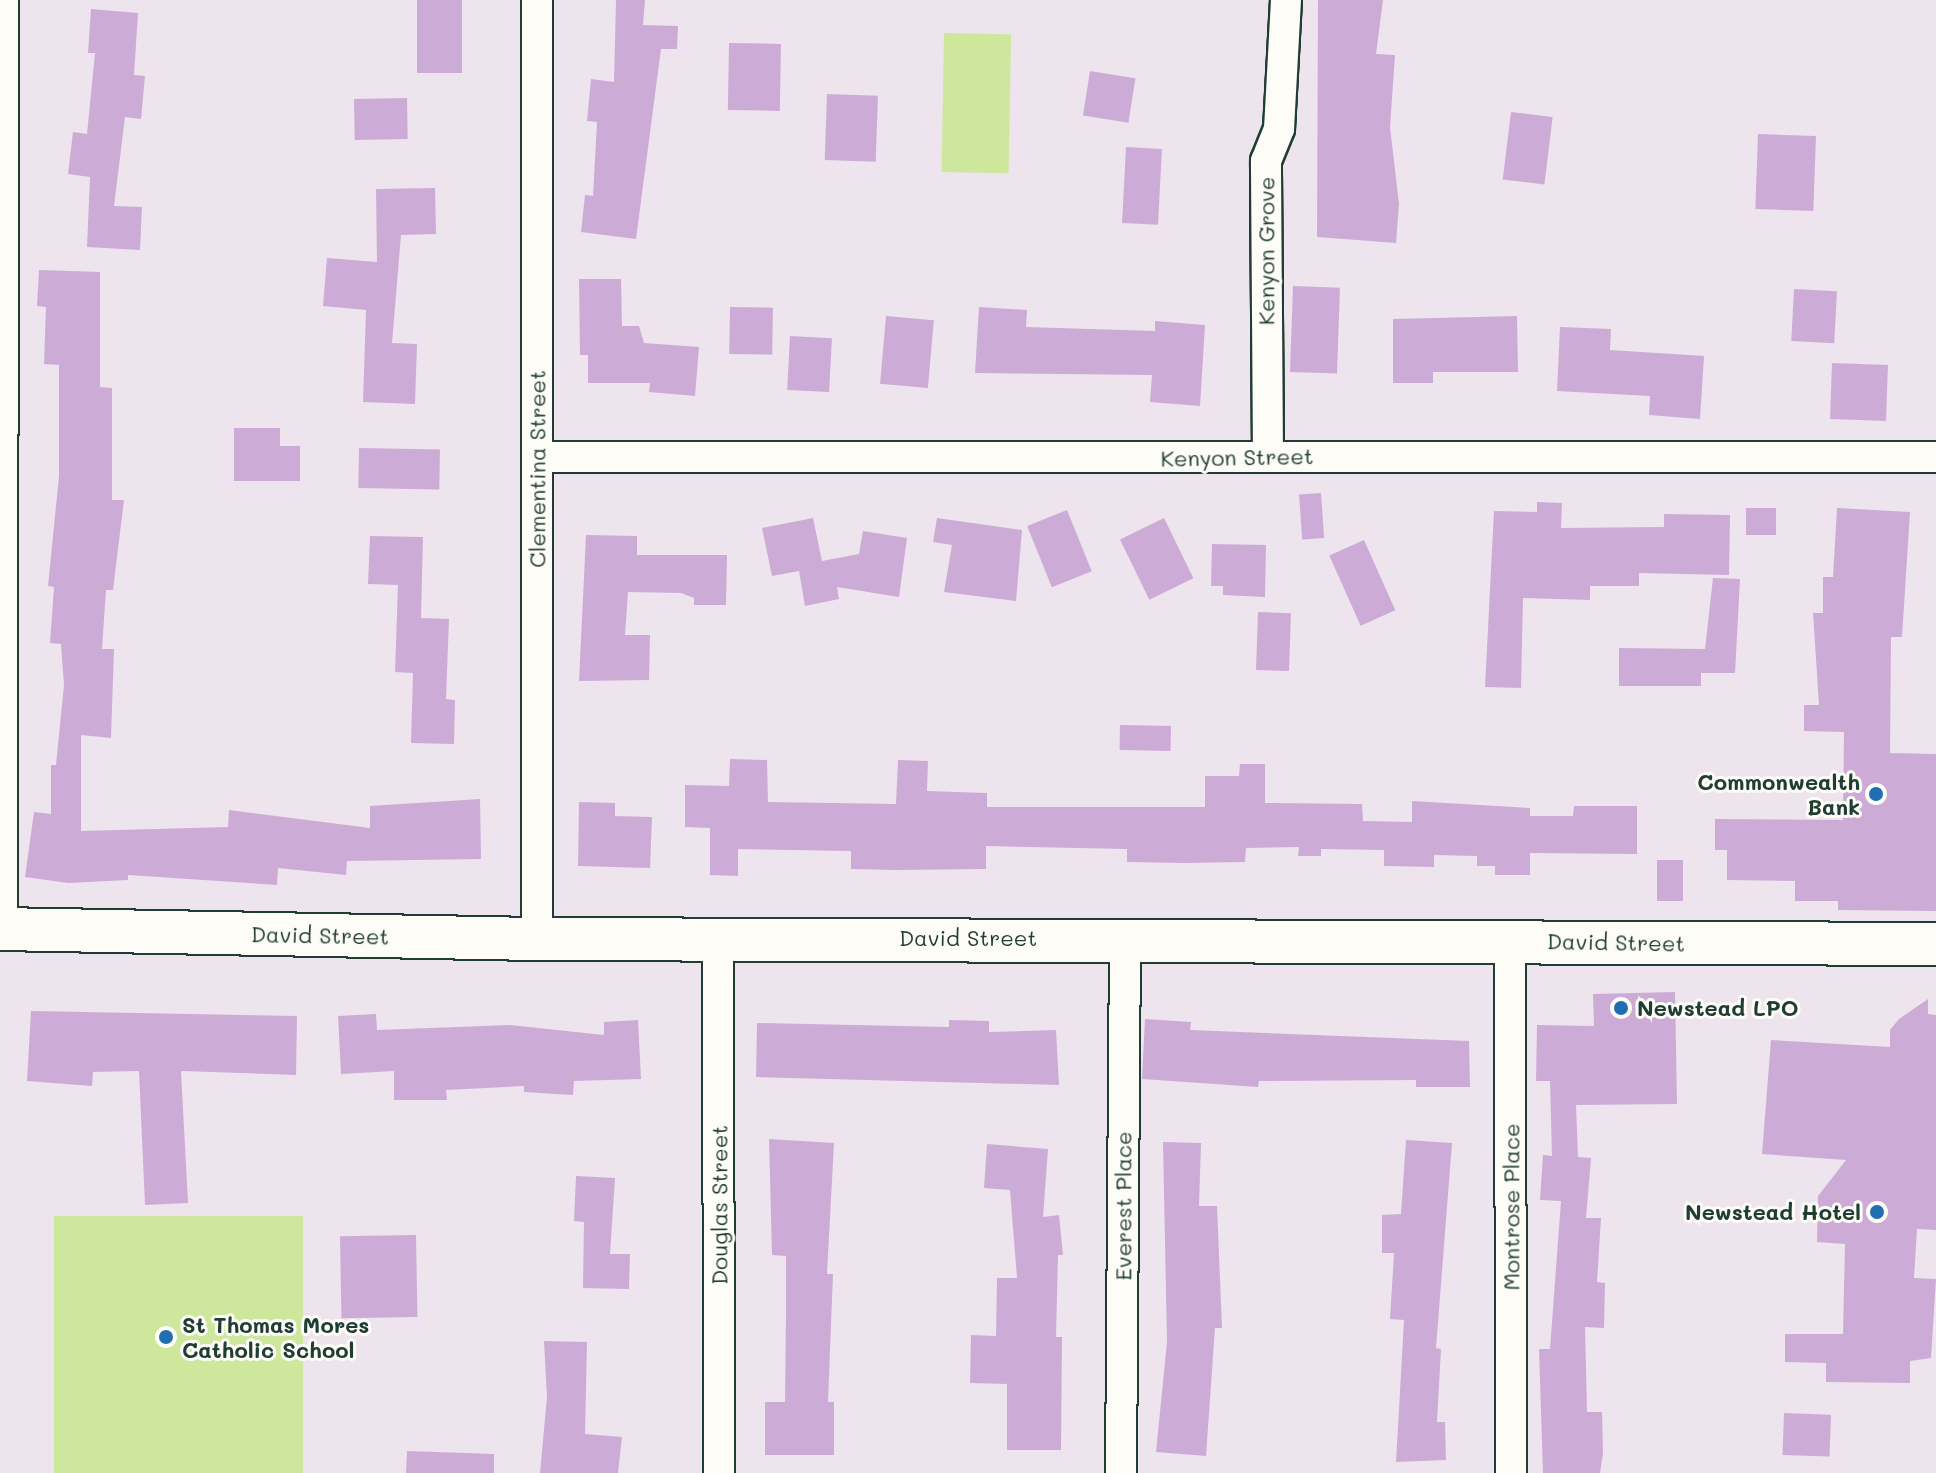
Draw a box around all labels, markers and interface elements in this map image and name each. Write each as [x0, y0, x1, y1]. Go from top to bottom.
street label: Kenyon Grove [1253, 177, 1279, 325]
street label: Clementina Street [524, 370, 550, 568]
street label: Kenyon Street [1160, 442, 1314, 472]
place label: Commonwealth Bank [1697, 768, 1860, 820]
marker: Commonwealth Bank [1867, 785, 1885, 803]
street label: David Street [251, 921, 389, 949]
street label: David Street [899, 925, 1037, 951]
street label: David Street [1547, 928, 1685, 956]
place label: Newstead LPO [1637, 995, 1799, 1021]
marker: Newstead LPO [1612, 999, 1630, 1017]
street label: Montrose Place [1498, 1123, 1524, 1291]
street label: Douglas Street [706, 1125, 732, 1285]
street label: Everest Place [1110, 1131, 1136, 1281]
place label: Newstead Hotel [1685, 1199, 1861, 1225]
marker: Newstead Hotel [1868, 1203, 1886, 1221]
place label: St Thomas Mores Catholic School [182, 1311, 369, 1362]
marker: St Thomas Mores Catholic School [157, 1328, 175, 1346]

